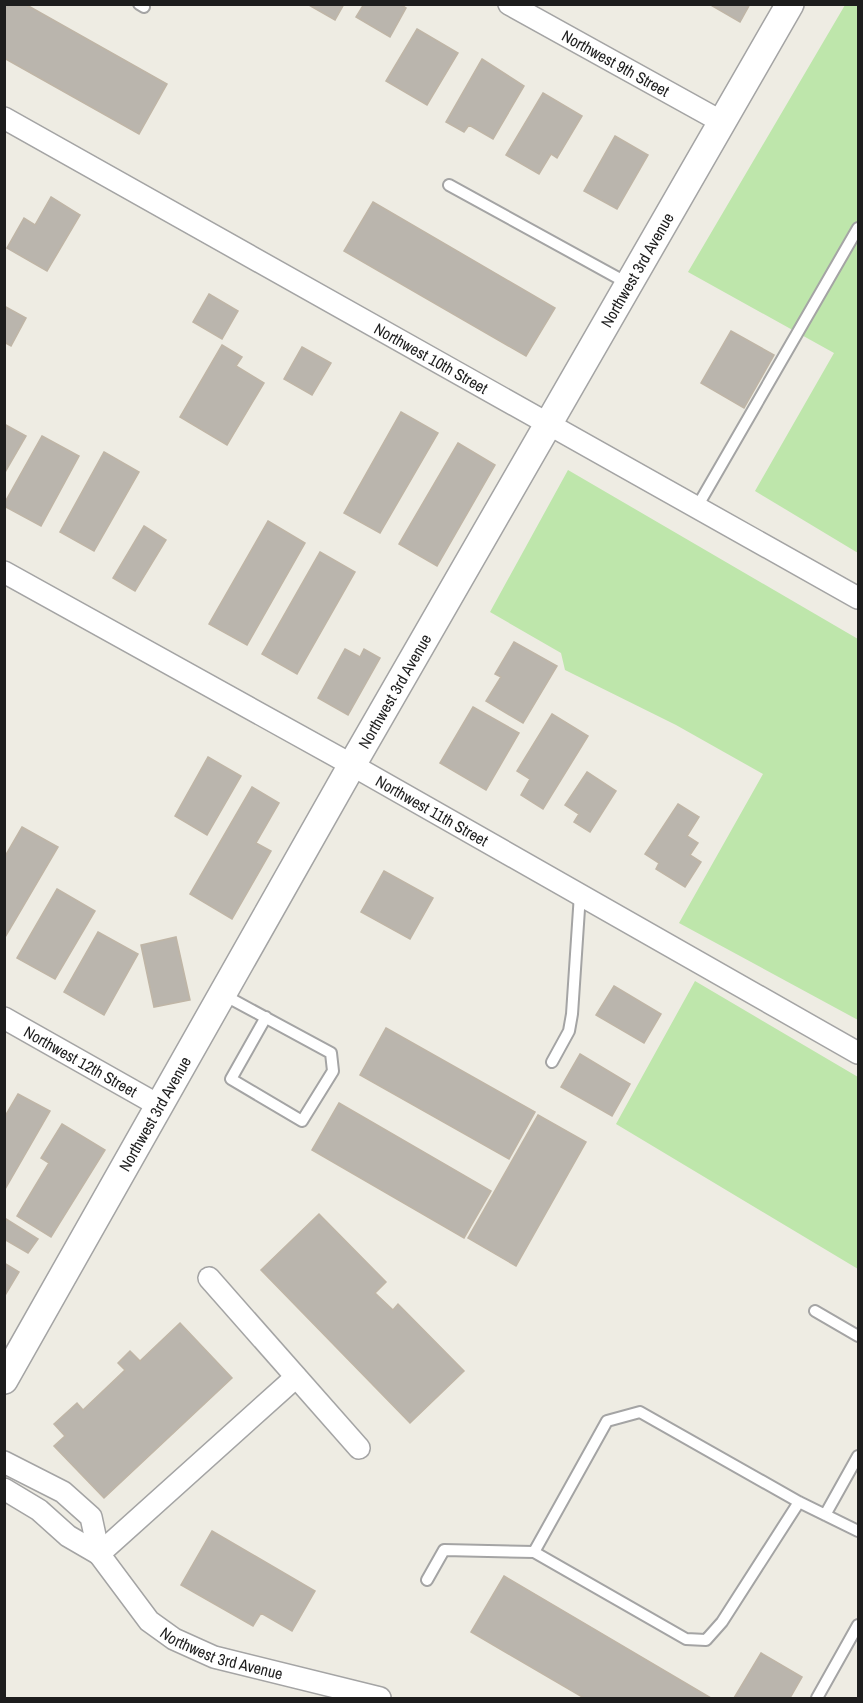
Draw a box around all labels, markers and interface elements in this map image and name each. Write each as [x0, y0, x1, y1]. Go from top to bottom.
street label: Northwest 9th Street [558, 24, 674, 102]
street label: Northwest 3rd Avenue [595, 208, 679, 331]
street label: Northwest 10th Street [370, 317, 492, 399]
street label: Northwest 3rd Avenue [353, 630, 436, 752]
street label: Northwest 11th Street [372, 770, 493, 851]
street label: Northwest 12th Street [20, 1020, 142, 1102]
street label: Northwest 3rd Avenue [113, 1052, 196, 1175]
street label: Northwest 3rd Avenue [156, 1622, 285, 1685]

